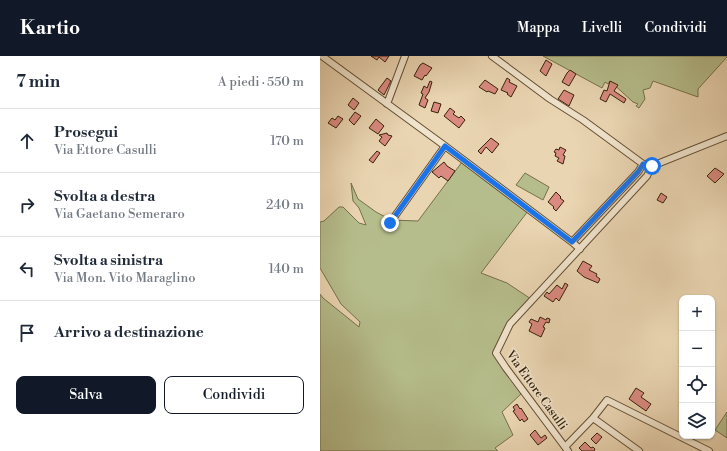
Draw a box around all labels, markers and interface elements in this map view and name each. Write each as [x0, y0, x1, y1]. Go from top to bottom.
text: Kartio [20, 16, 80, 40]
text: Mappa [517, 19, 560, 37]
text: Livelli [582, 19, 622, 37]
text: Condividi [644, 19, 707, 37]
text: 7 min [16, 71, 60, 93]
text: A piedi · 550 m [218, 74, 304, 90]
text: Prosegui [54, 123, 118, 142]
icon: ahead [16, 130, 38, 152]
text: 170 m [270, 133, 304, 149]
text: Via Ettore Casulli [54, 142, 157, 158]
route start [643, 157, 661, 175]
text: Svolta a destra [54, 187, 155, 206]
icon: right [16, 194, 38, 216]
text: 240 m [266, 197, 304, 213]
text: Via Gaetano Semeraro [54, 206, 185, 222]
route end [381, 214, 399, 232]
text: Svolta a sinistra [54, 251, 163, 270]
icon: left [16, 258, 38, 280]
text: 140 m [268, 261, 304, 277]
text: Via Mon. Vito Maraglino [54, 270, 196, 286]
map controls [679, 295, 715, 439]
button: + [679, 295, 715, 331]
icon: arrive [16, 322, 38, 344]
text: Arrivo a destinazione [54, 323, 204, 342]
button: − [679, 331, 715, 367]
street label: Via Ettore Casulli [502, 347, 571, 433]
button: locate [679, 367, 715, 403]
button: Salva [16, 376, 156, 414]
button: Condividi [164, 376, 304, 414]
button: layers [679, 403, 715, 439]

